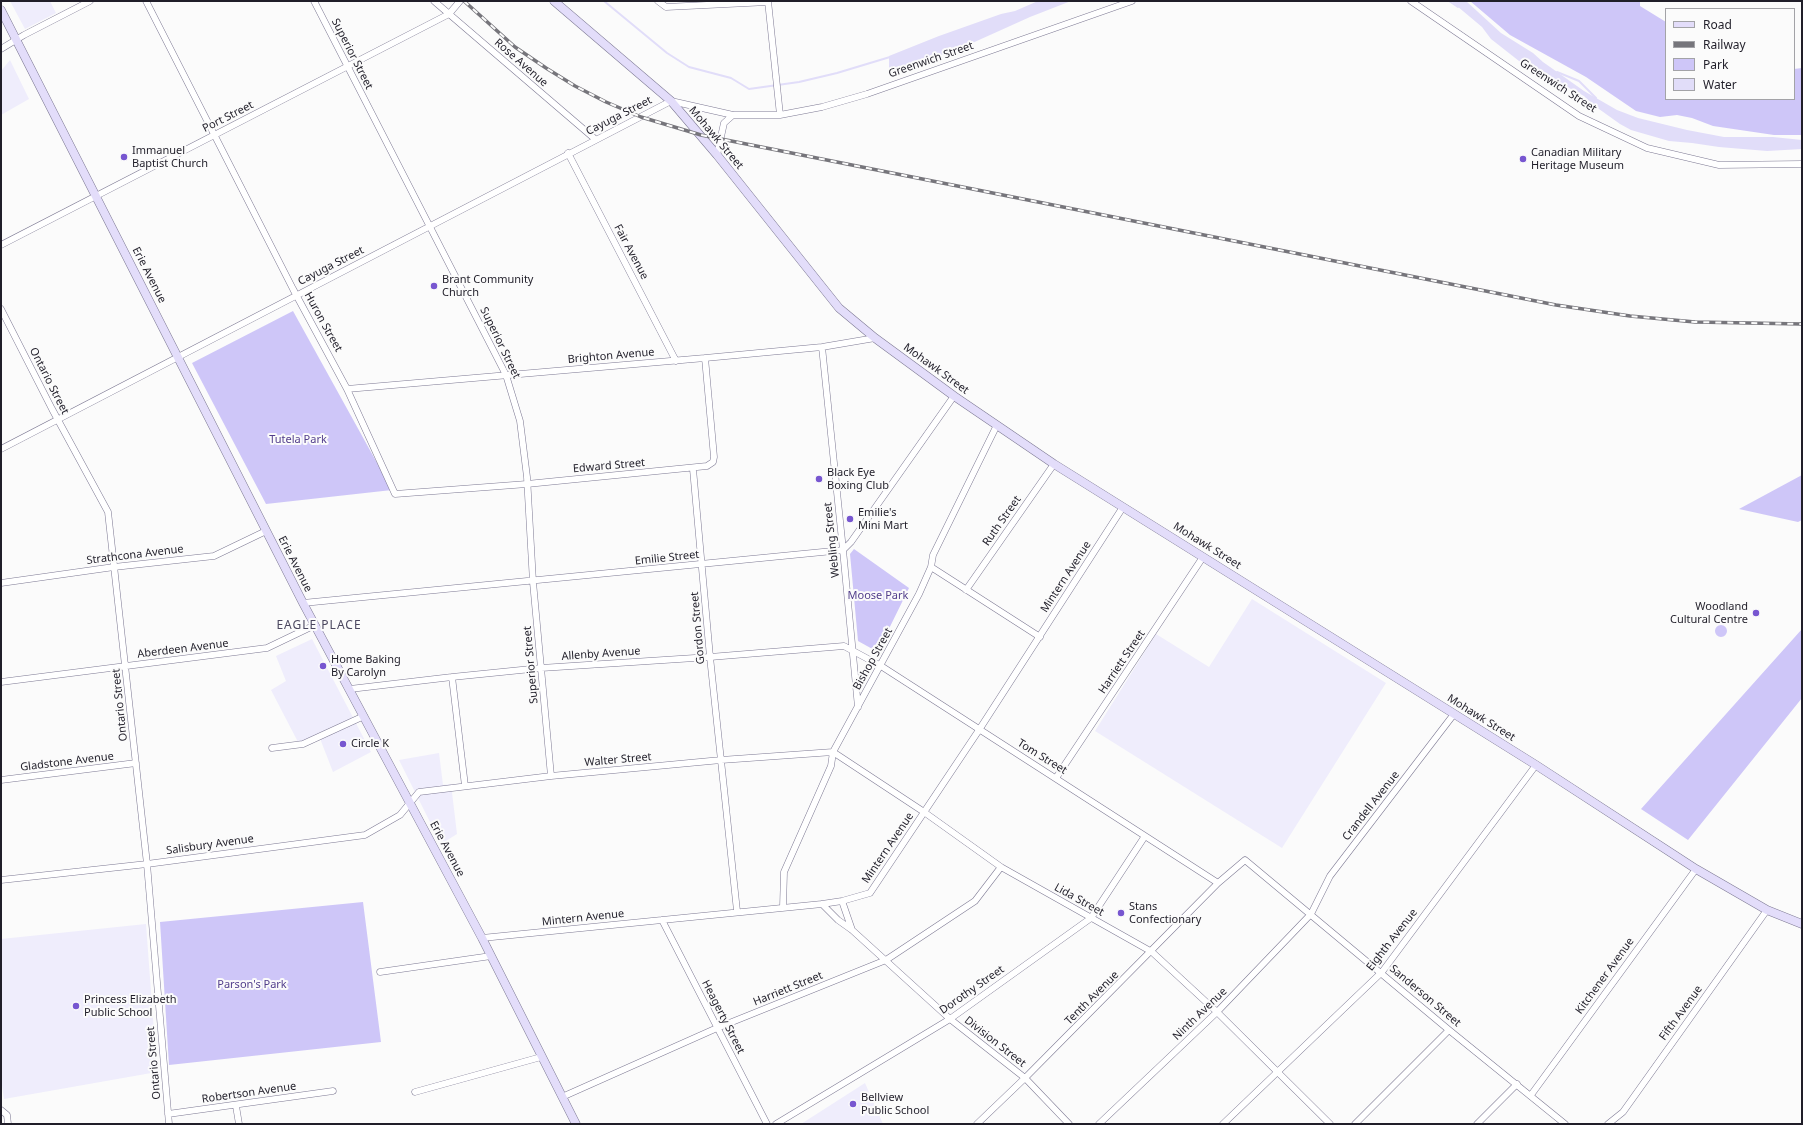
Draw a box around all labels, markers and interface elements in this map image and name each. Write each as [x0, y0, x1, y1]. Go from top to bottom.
legend [1665, 8, 1795, 100]
street label: Superior Street [328, 16, 376, 92]
text: Road [1703, 16, 1732, 33]
street label: Rose Avenue [492, 36, 550, 90]
text: Railway [1703, 36, 1746, 53]
street label: Greenwich Street [887, 39, 975, 81]
street label: Greenwich Street [1517, 56, 1599, 116]
text: Park [1703, 56, 1728, 73]
text: Water [1703, 76, 1737, 93]
street label: Cayuga Street [584, 94, 654, 138]
street label: Port Street [200, 99, 256, 135]
street label: Mohawk Street [686, 104, 746, 172]
place label: Immanuel Baptist Church [132, 144, 208, 170]
place label: Canadian Military Heritage Museum [1531, 146, 1624, 172]
marker: Immanuel Baptist Church [119, 152, 129, 162]
marker: Canadian Military Heritage Museum [1518, 154, 1528, 164]
street label: Fair Avenue [611, 222, 651, 282]
street label: Cayuga Street [296, 244, 366, 288]
street label: Erie Avenue [129, 245, 169, 305]
place label: Brant Community Church [442, 273, 533, 299]
marker: Brant Community Church [429, 281, 439, 291]
street label: Huron Street [301, 290, 345, 354]
street label: Superior Street [477, 305, 523, 381]
street label: Mohawk Street [901, 341, 971, 397]
street label: Ontario Street [27, 345, 71, 417]
street label: Brighton Avenue [567, 346, 655, 366]
park label: Tutela Park [269, 433, 327, 447]
street label: Edward Street [572, 456, 646, 476]
place label: Black Eye Boxing Club [827, 466, 889, 492]
marker: Black Eye Boxing Club [814, 474, 824, 484]
street label: Ruth Street [980, 493, 1024, 549]
street label: Webling Street [821, 502, 843, 578]
place label: Emilie's Mini Mart [858, 506, 908, 532]
marker: Emilie's Mini Mart [845, 514, 855, 524]
street label: Mohawk Street [1171, 520, 1243, 572]
street label: Erie Avenue [275, 534, 315, 594]
street label: Mintern Avenue [1038, 539, 1094, 615]
street label: Strathcona Avenue [86, 542, 184, 568]
street label: Emilie Street [634, 548, 700, 568]
park label: Moose Park [848, 589, 908, 603]
street label: Gordon Street [688, 591, 708, 665]
place label: Woodland Cultural Centre [1670, 600, 1748, 626]
marker: Woodland Cultural Centre [1751, 608, 1761, 618]
district label: EAGLE PLACE [276, 619, 362, 633]
street label: Superior Street [521, 626, 541, 704]
street label: Bishop Street [850, 626, 896, 692]
street label: Harriett Street [1096, 628, 1148, 696]
street label: Aberdeen Avenue [137, 637, 229, 661]
street label: Allenby Avenue [561, 645, 641, 663]
place label: Home Baking By Carolyn [331, 653, 401, 679]
marker: Home Baking By Carolyn [318, 661, 328, 671]
street label: Ontario Street [110, 668, 130, 742]
street label: Mohawk Street [1445, 692, 1517, 744]
place label: Circle K [351, 737, 389, 751]
street label: Tom Street [1015, 737, 1069, 777]
marker: Circle K [338, 739, 348, 749]
street label: Gladstone Avenue [19, 750, 115, 774]
street label: Walter Street [584, 750, 652, 770]
street label: Crandell Avenue [1340, 769, 1402, 843]
street label: Mintern Avenue [859, 810, 917, 886]
street label: Erie Avenue [427, 819, 467, 879]
street label: Salisbury Avenue [165, 832, 255, 858]
street label: Lida Street [1052, 881, 1106, 919]
place label: Stans Confectionary [1129, 900, 1201, 926]
street label: Eighth Avenue [1364, 906, 1420, 974]
street label: Mintern Avenue [541, 907, 625, 929]
marker: Stans Confectionary [1116, 908, 1126, 918]
street label: Kitchener Avenue [1573, 935, 1637, 1017]
street label: Sanderson Street [1387, 962, 1463, 1030]
street label: Dorothy Street [937, 963, 1007, 1017]
street label: Tenth Avenue [1062, 968, 1122, 1028]
street label: Harriett Street [751, 969, 825, 1009]
park label: Parson's Park [217, 978, 287, 992]
street label: Heagerty Street [699, 978, 747, 1056]
street label: Fifth Avenue [1657, 983, 1705, 1043]
street label: Ninth Avenue [1170, 985, 1230, 1043]
place label: Princess Elizabeth Public School [84, 993, 177, 1019]
marker: Princess Elizabeth Public School [71, 1001, 81, 1011]
street label: Division Street [962, 1014, 1028, 1070]
street label: Ontario Street [144, 1026, 164, 1100]
street label: Robertson Avenue [201, 1080, 297, 1106]
place label: Bellview Public School [861, 1091, 929, 1117]
marker: Bellview Public School [848, 1099, 858, 1109]

